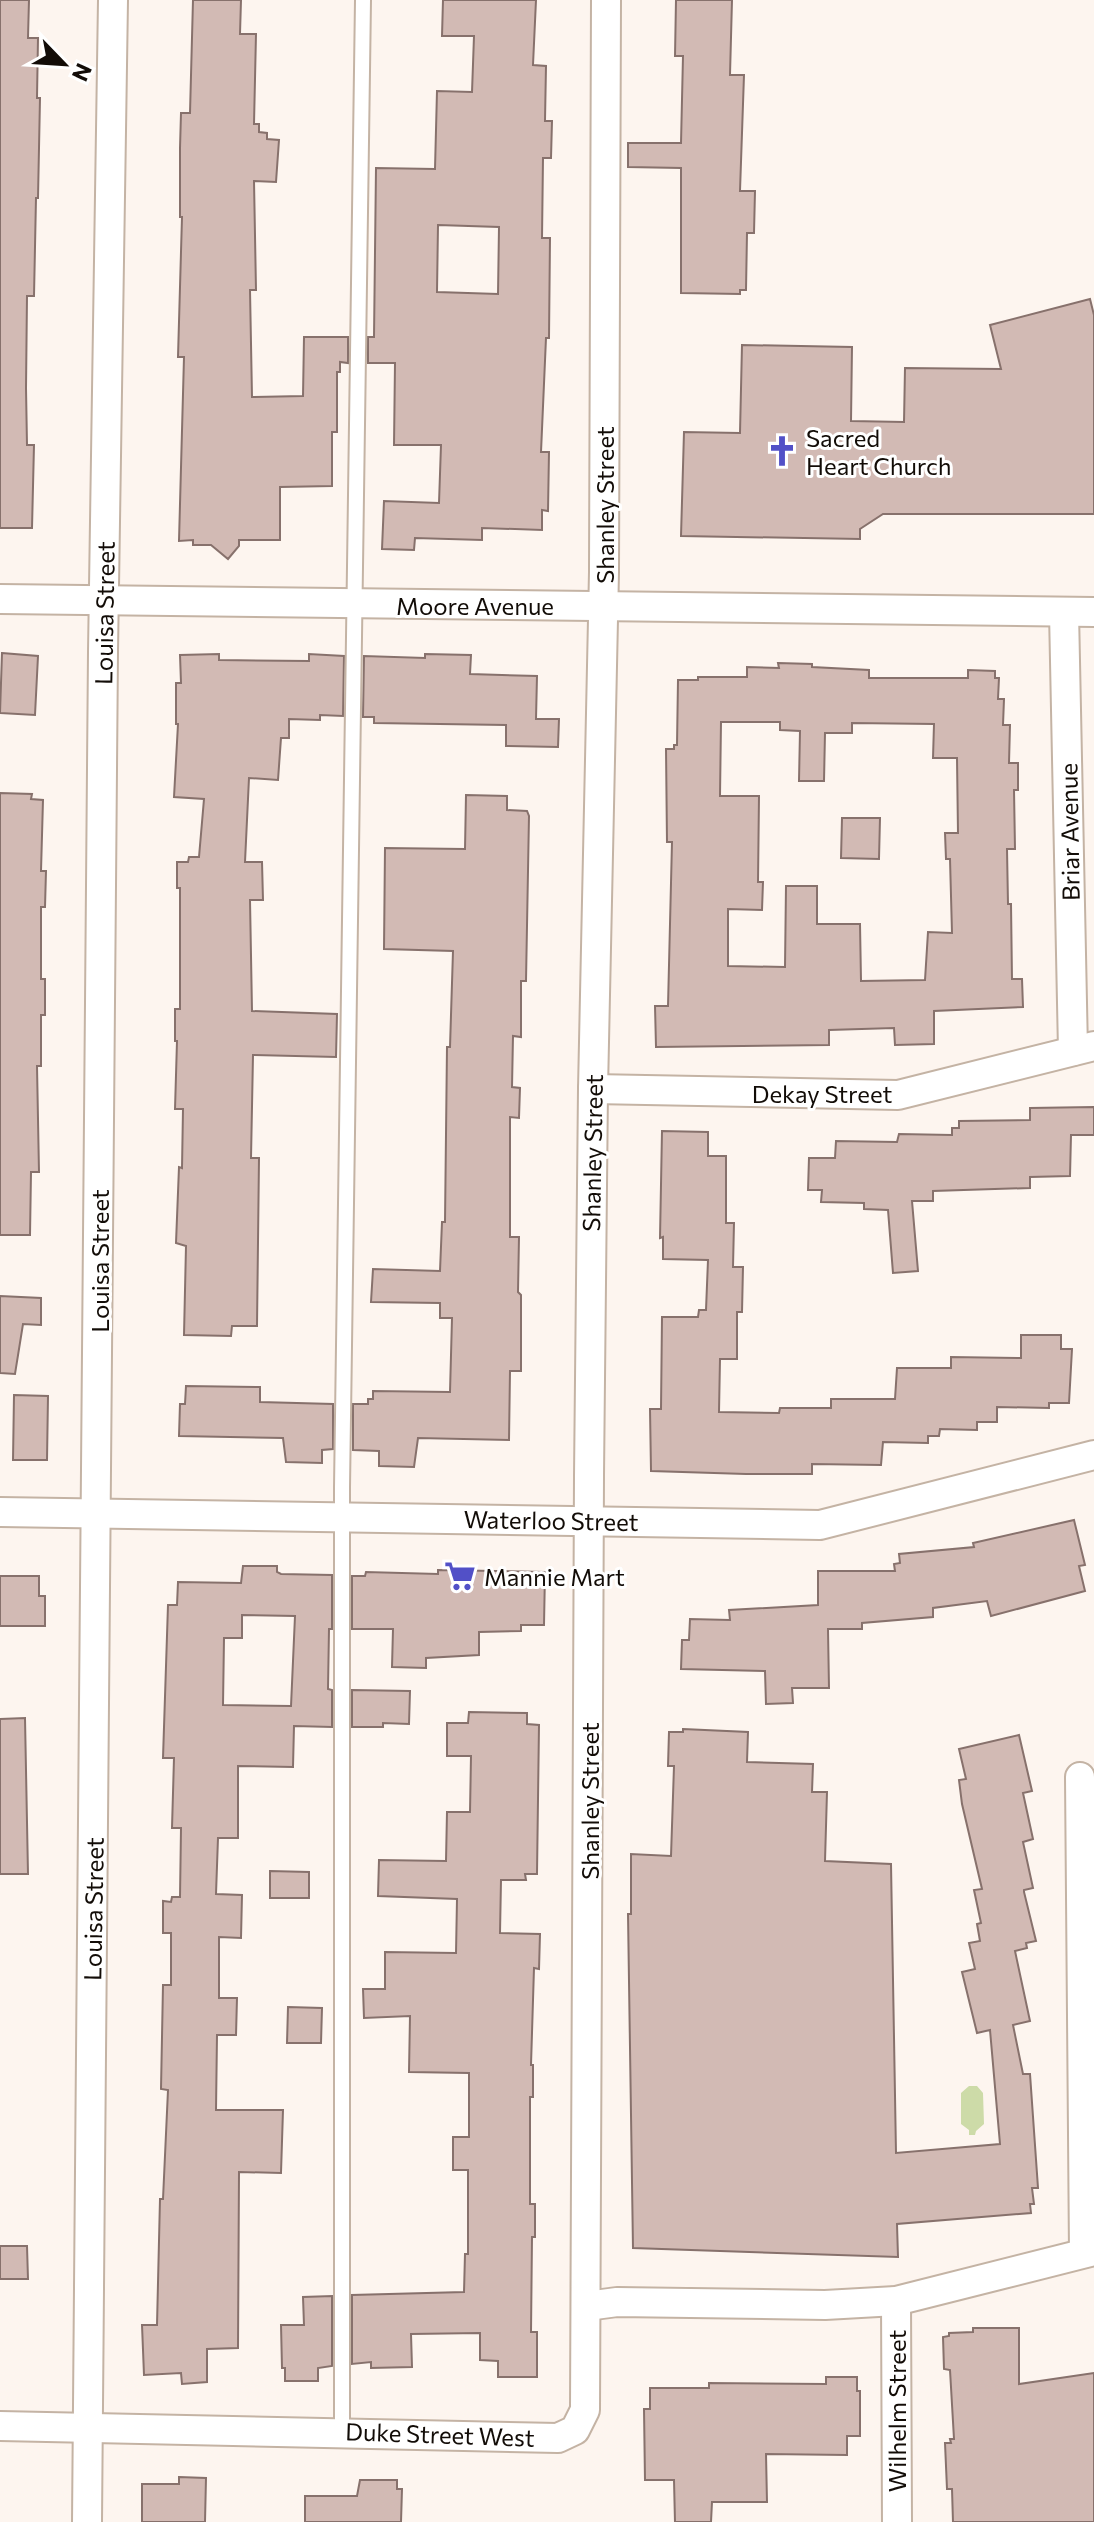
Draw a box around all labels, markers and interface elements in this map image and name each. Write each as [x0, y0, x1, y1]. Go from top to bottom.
north arrow [24, 24, 104, 104]
text: N [67, 59, 98, 86]
place label: Sacred Heart Church [806, 423, 952, 480]
street label: Shanley Street [590, 426, 619, 584]
church icon: Sacred Heart Church [765, 434, 799, 468]
street label: Louisa Street [88, 541, 120, 685]
street label: Moore Avenue [396, 591, 554, 620]
street label: Briar Avenue [1053, 763, 1085, 901]
street label: Shanley Street [576, 1074, 608, 1232]
street label: Dekay Street [752, 1079, 892, 1108]
street label: Louisa Street [85, 1189, 114, 1333]
street label: Waterloo Street [463, 1504, 639, 1536]
supermarket icon: Mannie Mart [443, 1559, 477, 1593]
place label: Mannie Mart [484, 1562, 625, 1591]
street label: Shanley Street [575, 1722, 604, 1880]
street label: Louisa Street [77, 1837, 109, 1981]
street label: Wilhelm Street [882, 2330, 911, 2492]
street label: Duke Street West [345, 2416, 535, 2452]

